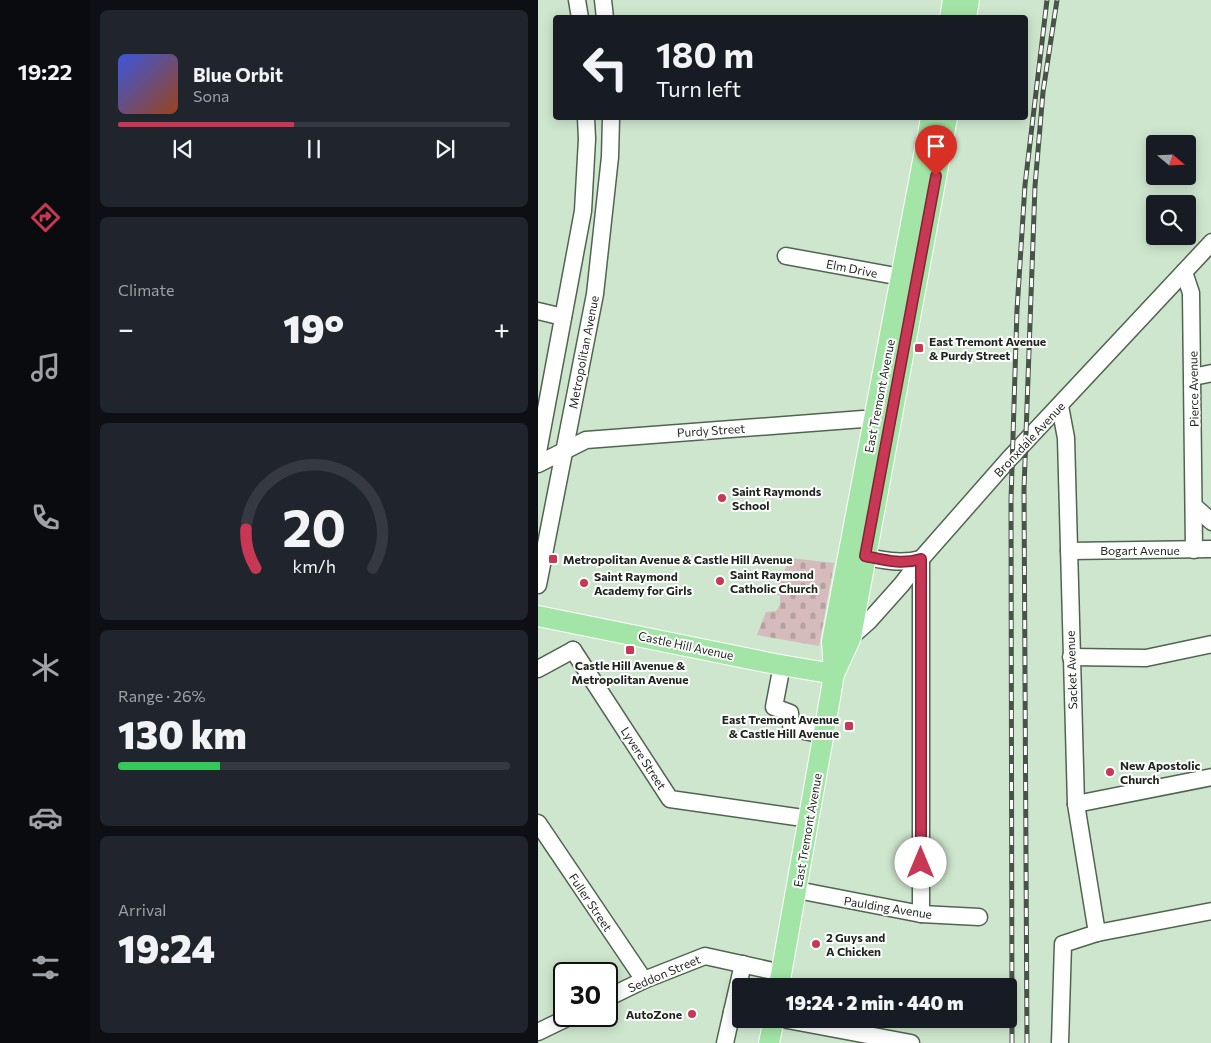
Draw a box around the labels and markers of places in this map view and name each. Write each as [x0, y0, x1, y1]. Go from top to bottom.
pin [915, 125, 957, 176]
place label: East Tremont Avenue & Purdy Street [929, 334, 1046, 362]
marker: East Tremont Avenue & Purdy Street [913, 342, 925, 354]
place label: Saint Raymonds School [732, 484, 822, 512]
marker: Saint Raymonds School [716, 492, 728, 504]
place label: Metropolitan Avenue & Castle Hill Avenue [563, 552, 793, 566]
marker: Metropolitan Avenue & Castle Hill Avenue [547, 553, 559, 565]
place label: Saint Raymond Catholic Church [730, 567, 818, 595]
place label: Saint Raymond Academy for Girls [594, 569, 692, 597]
marker: Saint Raymond Catholic Church [714, 575, 726, 587]
marker: Saint Raymond Academy for Girls [578, 577, 590, 589]
marker: Castle Hill Avenue & Metropolitan Avenue [624, 644, 636, 656]
place label: Castle Hill Avenue & Metropolitan Avenue [571, 658, 689, 686]
place label: East Tremont Avenue & Castle Hill Avenue [722, 712, 839, 740]
marker: East Tremont Avenue & Castle Hill Avenue [843, 720, 855, 732]
place label: New Apostolic Church [1120, 758, 1200, 786]
marker: New Apostolic Church [1104, 766, 1116, 778]
place label: 2 Guys and A Chicken [826, 930, 885, 958]
marker: 2 Guys and A Chicken [810, 938, 822, 950]
place label: AutoZone [626, 1007, 682, 1021]
marker: AutoZone [686, 1008, 698, 1020]

